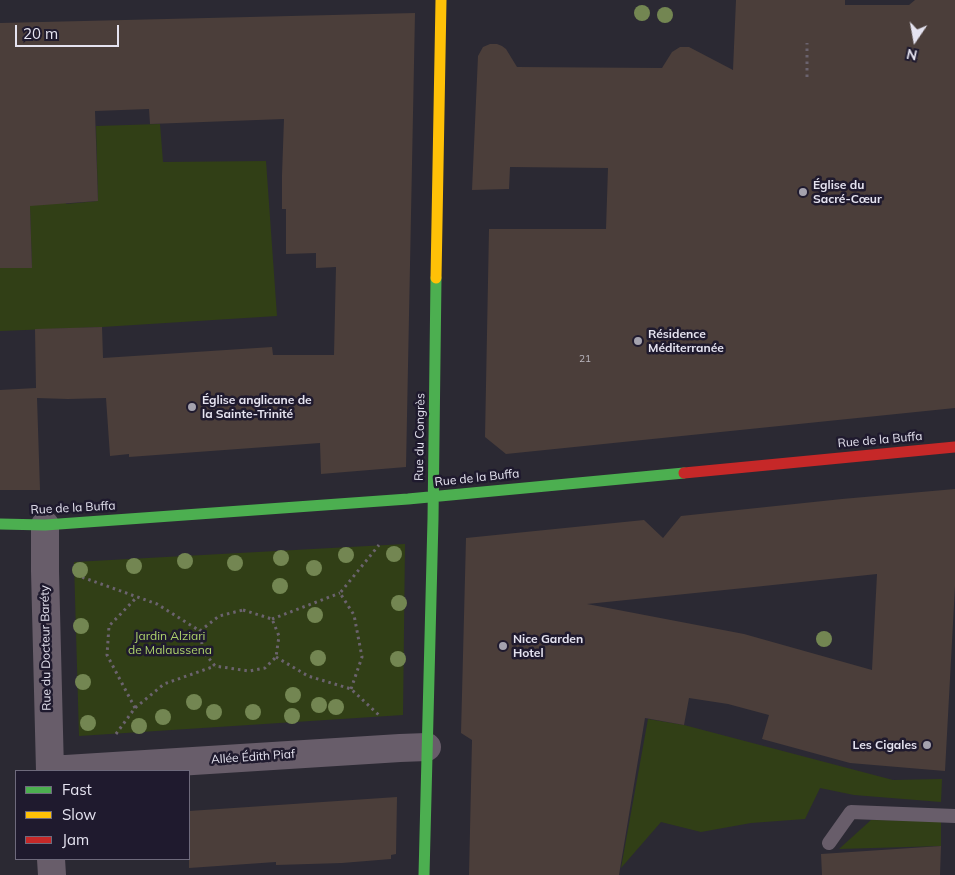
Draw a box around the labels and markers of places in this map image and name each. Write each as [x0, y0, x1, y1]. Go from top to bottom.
place label: Église du Sacré-Cœur [813, 178, 882, 206]
marker: Église du Sacré-Cœur [797, 186, 809, 198]
place label: Résidence Méditerranée [648, 327, 724, 355]
marker: Résidence Méditerranée [632, 335, 644, 347]
place label: Église anglicane de la Sainte-Trinité [202, 393, 312, 421]
marker: Église anglicane de la Sainte-Trinité [186, 401, 198, 413]
place label: Nice Garden Hotel [513, 632, 583, 660]
marker: Nice Garden Hotel [497, 640, 509, 652]
place label: Les Cigales [852, 738, 917, 752]
marker: Les Cigales [921, 739, 933, 751]

